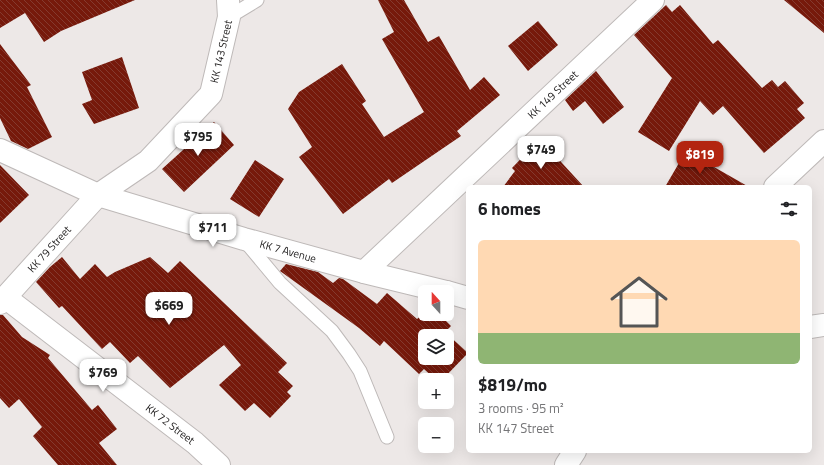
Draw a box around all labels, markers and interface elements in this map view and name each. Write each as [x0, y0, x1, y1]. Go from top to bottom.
street label: KK 143 Street [206, 18, 236, 85]
street label: KK 149 Street [524, 67, 582, 122]
pin: $795 [174, 123, 222, 157]
text: $795 [183, 126, 213, 146]
pin: $749 [517, 136, 565, 170]
text: $749 [526, 139, 556, 159]
pin: $819 [676, 141, 724, 175]
text: $819 [685, 144, 715, 164]
text: 6 homes [478, 196, 541, 222]
icon: filters [778, 198, 800, 220]
pin: $711 [189, 214, 237, 248]
text: $711 [198, 217, 228, 237]
street label: KK 79 Street [24, 222, 75, 276]
street label: KK 7 Avenue [258, 236, 319, 267]
icon: home [603, 266, 675, 338]
north arrow [418, 285, 454, 321]
map controls [418, 285, 454, 453]
pin: $669 [145, 292, 193, 326]
text: $669 [154, 295, 184, 315]
button: layers [418, 329, 454, 365]
pin: $769 [79, 359, 127, 393]
text: $769 [88, 362, 118, 382]
text: $819/mo [478, 372, 547, 398]
button: + [418, 373, 454, 409]
text: 3 rooms · 95 m² [478, 398, 564, 418]
street label: KK 72 Street [142, 400, 198, 448]
button: − [418, 417, 454, 453]
text: KK 147 Street [478, 418, 554, 438]

